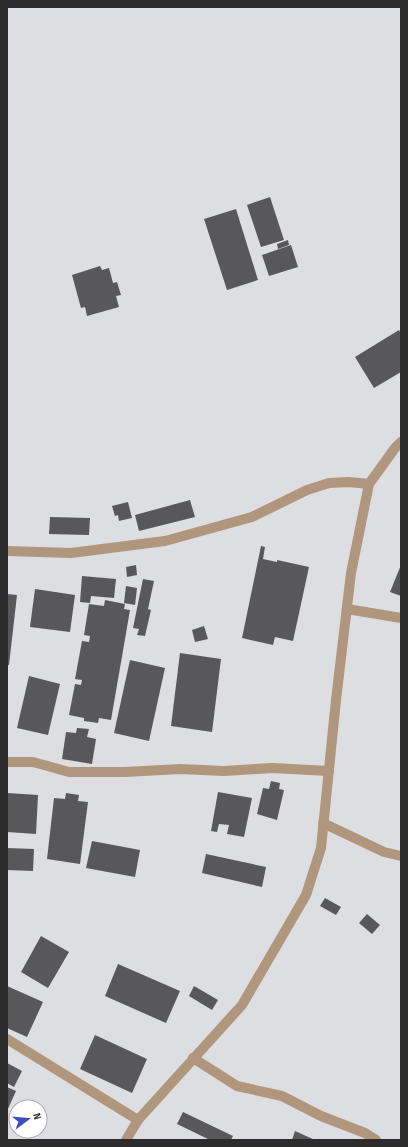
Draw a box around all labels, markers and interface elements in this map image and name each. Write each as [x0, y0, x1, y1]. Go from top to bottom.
north arrow [8, 1099, 48, 1139]
text: N [30, 1112, 44, 1121]

